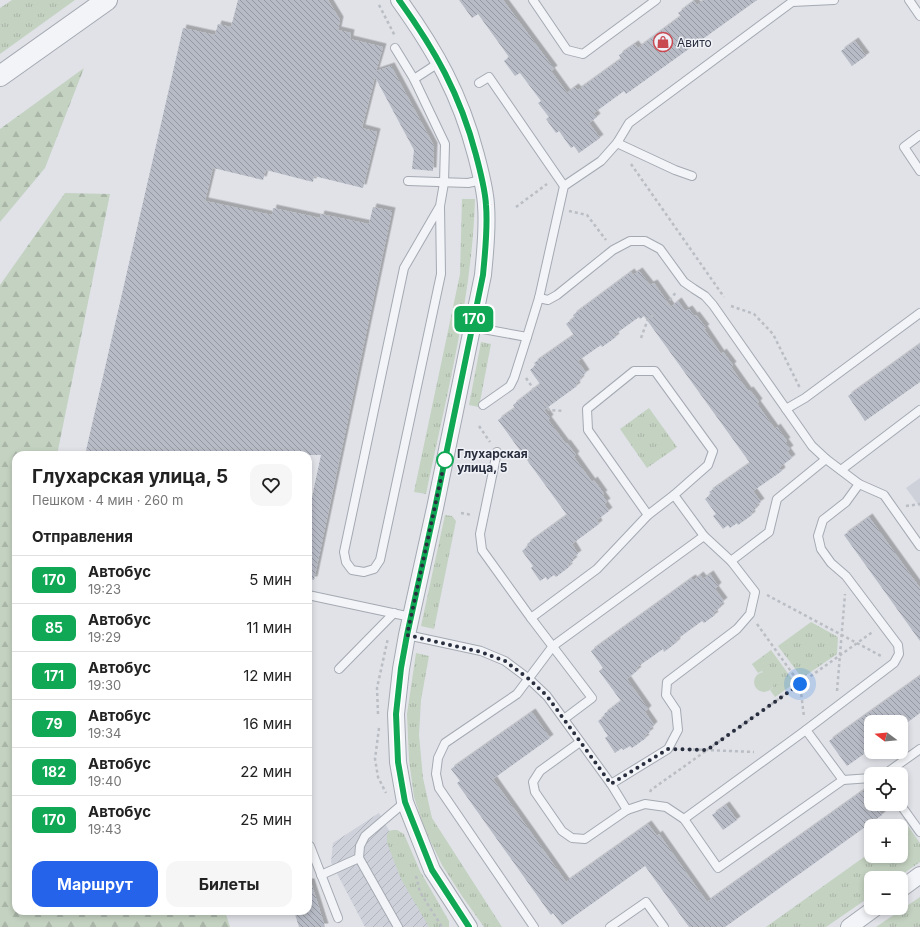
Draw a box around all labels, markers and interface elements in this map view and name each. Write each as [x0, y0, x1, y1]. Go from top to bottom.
shop icon: Авито [652, 31, 674, 53]
place label: Авито [677, 35, 712, 50]
line badge: 170 [451, 306, 497, 332]
text: 170 [462, 310, 486, 327]
place label: Глухарская улица, 5 [457, 446, 528, 475]
marker: Глухарская улица, 5 [436, 451, 454, 469]
button: heart [250, 464, 292, 506]
text: Глухарская улица, 5 [32, 465, 228, 488]
text: Пешком · 4 мин · 260 m [32, 492, 183, 508]
text: Отправления [32, 527, 133, 546]
text: Автобус [88, 562, 151, 581]
text: 5 мин [249, 570, 292, 589]
text: 170 [42, 571, 66, 588]
text: 19:23 [88, 581, 121, 597]
text: Автобус [88, 610, 151, 629]
text: 11 мин [246, 618, 292, 637]
text: 85 [45, 619, 63, 636]
text: 19:29 [88, 629, 121, 645]
text: Автобус [88, 658, 151, 677]
text: 12 мин [243, 666, 292, 685]
text: 171 [44, 667, 64, 684]
your location [790, 674, 810, 694]
text: 19:30 [88, 677, 121, 693]
text: Автобус [88, 706, 151, 725]
text: 16 мин [243, 714, 292, 733]
text: 79 [45, 715, 63, 732]
north arrow [864, 715, 908, 759]
map controls [864, 715, 908, 915]
text: 19:34 [88, 725, 122, 741]
text: Автобус [88, 754, 151, 773]
text: 22 мин [240, 762, 292, 781]
text: 182 [42, 763, 66, 780]
button: locate [864, 767, 908, 811]
text: 19:40 [88, 773, 122, 789]
text: Автобус [88, 802, 151, 821]
text: 25 мин [240, 810, 292, 829]
text: 170 [42, 811, 66, 828]
button: + [864, 819, 908, 863]
text: 19:43 [88, 821, 122, 837]
button: Маршрут [32, 861, 158, 907]
button: Билеты [166, 861, 292, 907]
button: − [864, 871, 908, 915]

